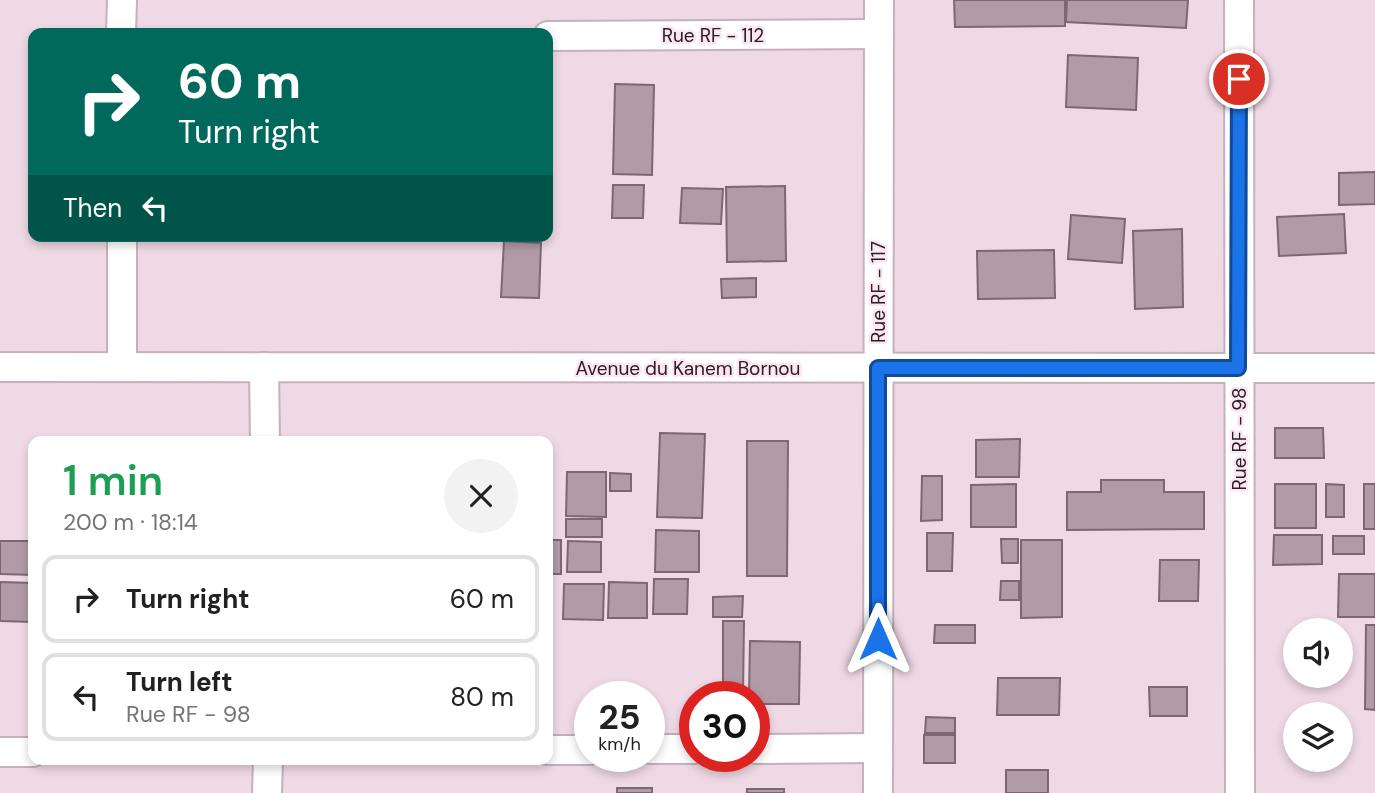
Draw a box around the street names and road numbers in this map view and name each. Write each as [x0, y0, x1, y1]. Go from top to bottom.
street label: Rue RF - 112 [662, 23, 764, 48]
street label: Rue RF - 117 [866, 241, 891, 343]
street label: Avenue du Kanem Bornou [576, 356, 800, 381]
street label: Rue RF - 98 [1227, 387, 1252, 491]

